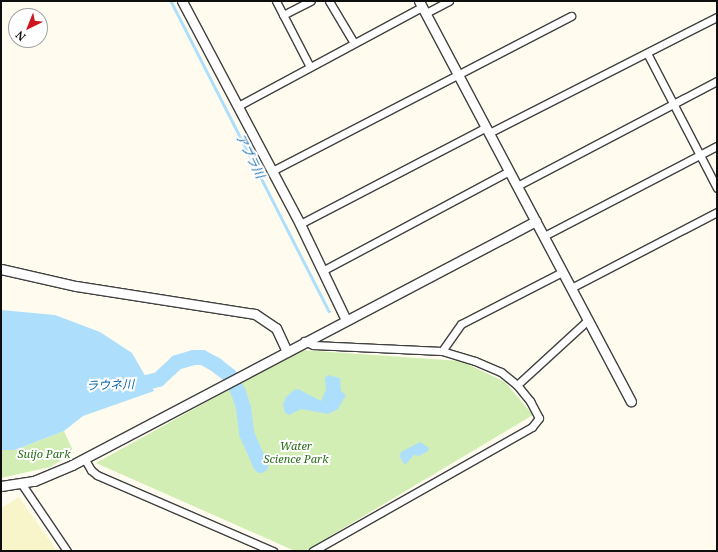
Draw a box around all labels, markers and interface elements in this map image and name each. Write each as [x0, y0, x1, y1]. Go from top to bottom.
north arrow [8, 8, 48, 48]
text: N [12, 28, 28, 45]
water label: アブラ川 [233, 131, 267, 181]
water label: ラウネ川 [86, 377, 134, 393]
park label: Water Science Park [264, 440, 328, 466]
park label: Suijo Park [18, 447, 70, 461]

